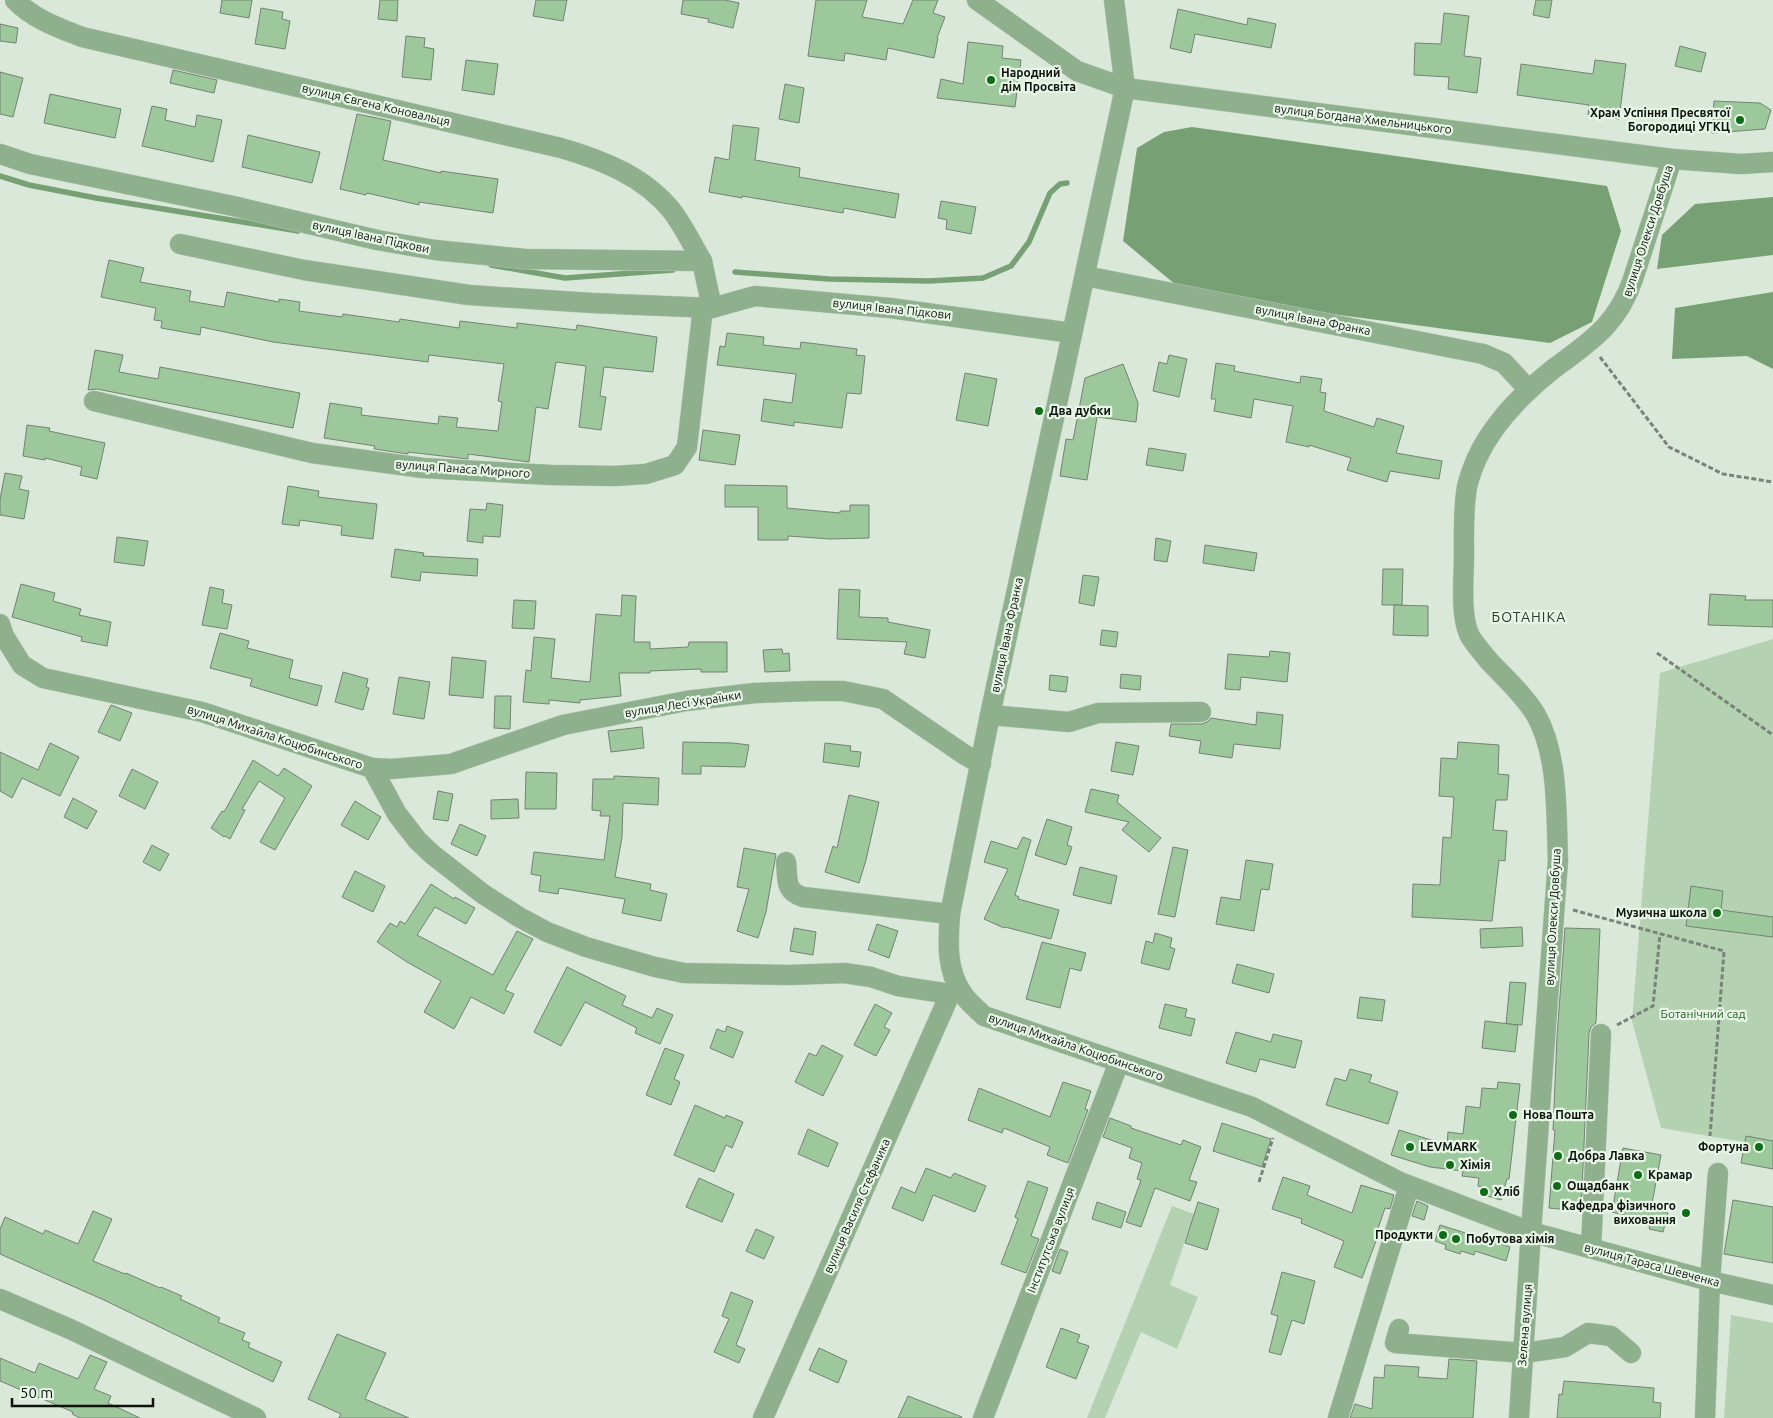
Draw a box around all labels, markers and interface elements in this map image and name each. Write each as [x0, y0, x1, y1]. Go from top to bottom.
place label: Народний дім Просвіта [1001, 66, 1076, 93]
marker: Народний дім Просвіта [985, 74, 997, 86]
street label: вулиця Євгена Коновальця [301, 81, 451, 128]
street label: вулиця Богдана Хмельницького [1274, 101, 1452, 136]
place label: Храм Успіння Пресвятої Богородиці УГКЦ [1590, 106, 1731, 133]
marker: Храм Успіння Пресвятої Богородиці УГКЦ [1734, 114, 1746, 126]
street label: вулиця Олекси Довбуша [1620, 163, 1675, 298]
street label: вулиця Івана Підкови [311, 218, 431, 255]
street label: вулиця Івана Підкови [832, 296, 952, 321]
street label: вулиця Івана Франка [1254, 302, 1372, 337]
place label: Два дубки [1049, 404, 1111, 417]
marker: Два дубки [1033, 405, 1045, 417]
street label: вулиця Панаса Мирного [395, 457, 531, 480]
street label: вулиця Івана Франка [988, 576, 1025, 694]
district label: БОТАНІКА [1492, 609, 1566, 625]
street label: вулиця Лесі Українки [624, 688, 742, 719]
street label: вулиця Михайла Коцюбинського [186, 702, 365, 771]
street label: вулиця Олекси Довбуша [1542, 848, 1563, 986]
place label: Музична школа [1616, 906, 1707, 919]
marker: Музична школа [1711, 907, 1723, 919]
park label: Ботанічний сад [1661, 1007, 1745, 1020]
street label: вулиця Михайла Коцюбинського [987, 1010, 1165, 1083]
place label: Нова Пошта [1523, 1108, 1594, 1121]
marker: Нова Пошта [1507, 1109, 1519, 1121]
street label: вулиця Василя Стефаника [821, 1136, 892, 1275]
place label: LEVMARK [1420, 1140, 1477, 1153]
place label: Фортуна [1698, 1140, 1749, 1153]
marker: LEVMARK [1404, 1141, 1416, 1153]
marker: Фортуна [1753, 1141, 1765, 1153]
place label: Добра Лавка [1568, 1149, 1644, 1162]
marker: Добра Лавка [1552, 1150, 1564, 1162]
place label: Хімія [1460, 1158, 1491, 1171]
marker: Хімія [1444, 1159, 1456, 1171]
place label: Крамар [1648, 1168, 1692, 1181]
marker: Крамар [1632, 1169, 1644, 1181]
place label: Ощадбанк [1567, 1179, 1629, 1192]
marker: Ощадбанк [1551, 1180, 1563, 1192]
street label: Інститутська вулиця [1024, 1185, 1077, 1294]
place label: Хліб [1494, 1185, 1520, 1198]
marker: Хліб [1478, 1186, 1490, 1198]
place label: Кафедра фізичного виховання [1561, 1199, 1676, 1226]
marker: Кафедра фізичного виховання [1680, 1207, 1692, 1219]
place label: Продукти [1375, 1228, 1433, 1241]
marker: Продукти [1437, 1229, 1449, 1241]
place label: Побутова хімія [1466, 1232, 1554, 1245]
marker: Побутова хімія [1450, 1233, 1462, 1245]
street label: вулиця Тараса Шевченка [1583, 1240, 1721, 1289]
street label: Зелена вулиця [1515, 1283, 1534, 1367]
scale bar [12, 1376, 154, 1408]
text: 50 m [20, 1384, 53, 1401]

